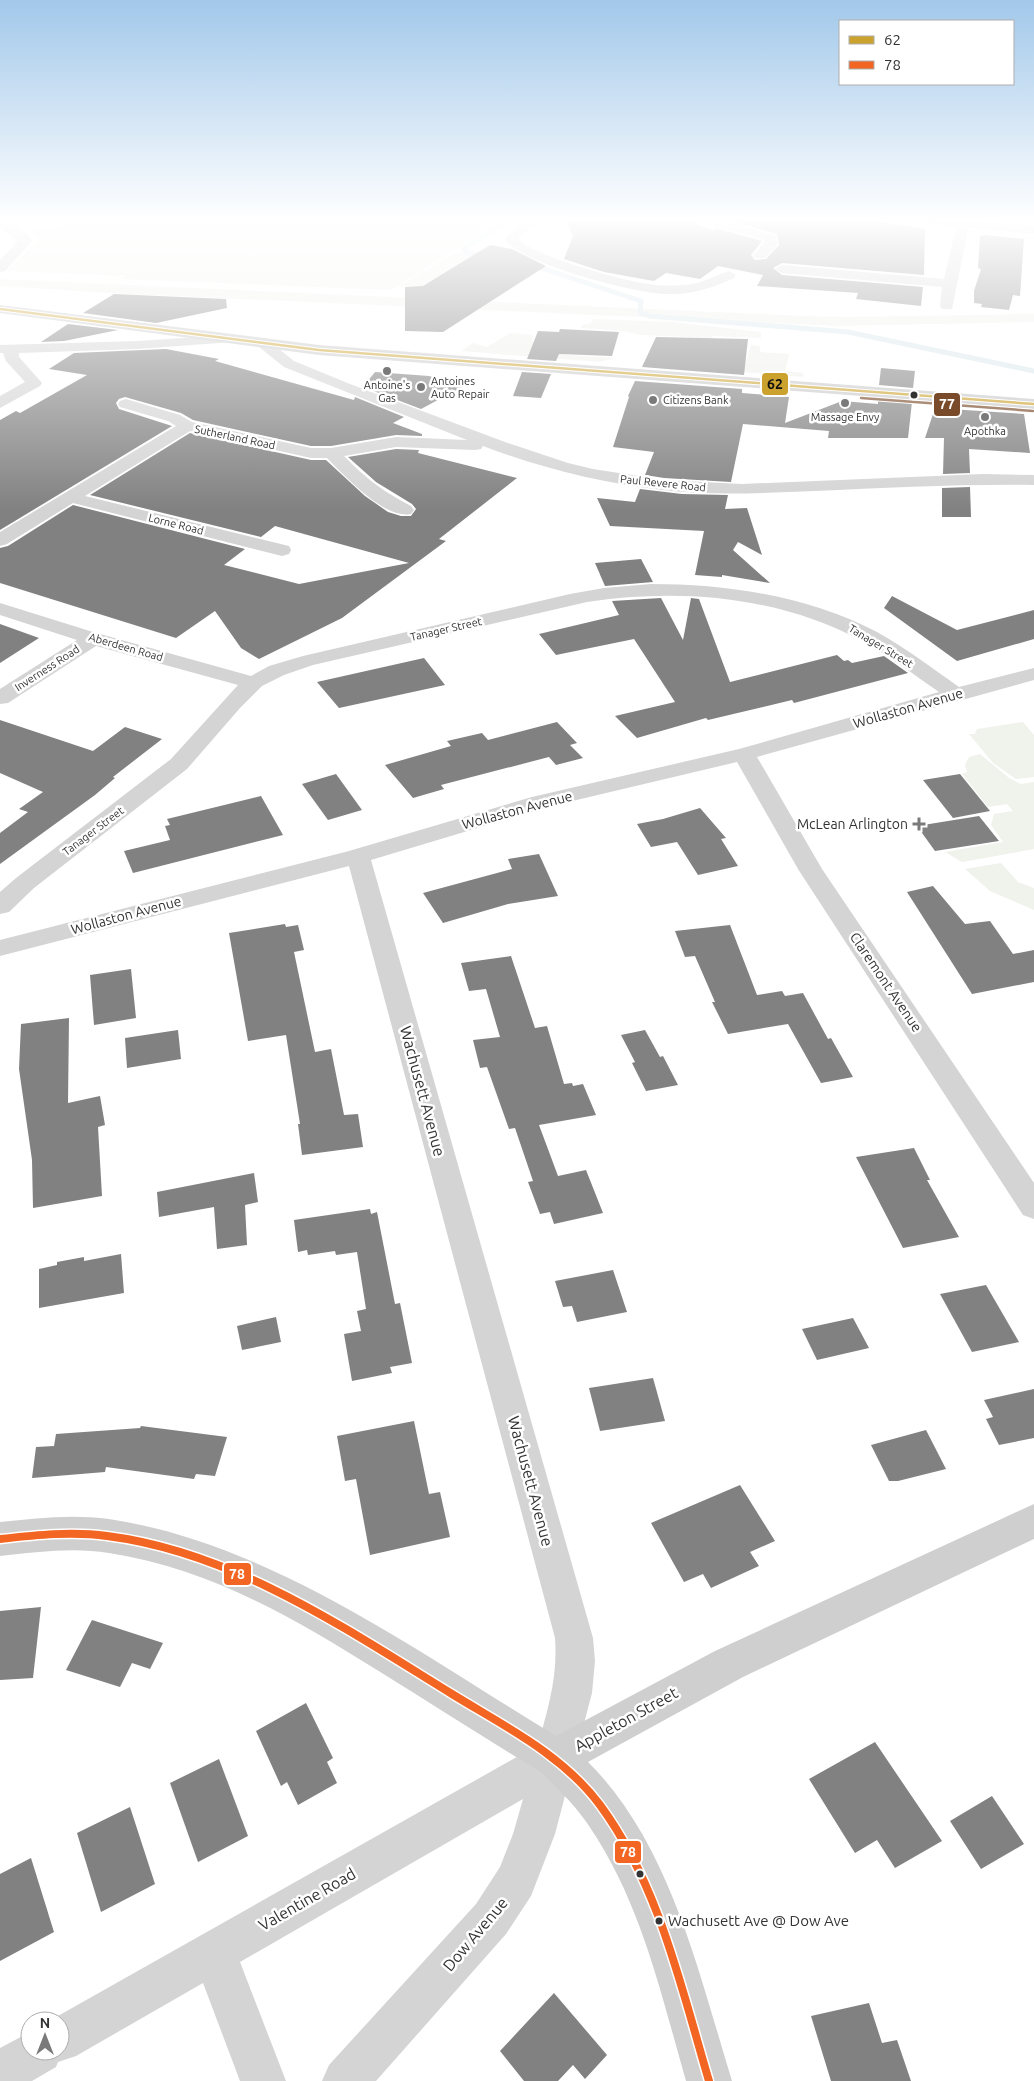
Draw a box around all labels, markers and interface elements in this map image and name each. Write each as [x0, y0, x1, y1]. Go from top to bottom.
legend [839, 20, 1014, 85]
text: 62 [884, 31, 901, 48]
text: 78 [884, 56, 901, 73]
marker: Antoine's Gas [381, 365, 393, 377]
line badge: 62 [761, 372, 789, 396]
place label: Antoines Auto Repair [431, 375, 490, 400]
text: 62 [767, 376, 783, 392]
place label: Antoine's Gas [364, 379, 410, 404]
marker: Antoines Auto Repair [415, 381, 427, 393]
unlabelled marker [909, 390, 919, 400]
line badge: 77 [933, 392, 961, 417]
marker: Citizens Bank [647, 394, 659, 406]
place label: Citizens Bank [663, 394, 729, 406]
text: 77 [939, 396, 955, 412]
marker: Massage Envy [839, 397, 851, 409]
place label: Massage Envy [811, 411, 880, 423]
marker: Apothka [979, 411, 991, 423]
street label: Sutherland Road [194, 423, 276, 451]
place label: Apothka [964, 425, 1006, 437]
street label: Paul Revere Road [619, 473, 707, 493]
street label: Lorne Road [147, 511, 205, 537]
street label: Tanager Street [409, 615, 484, 643]
street label: Tanager Street [847, 622, 916, 670]
street label: Aberdeen Road [88, 631, 164, 663]
street label: Inverness Road [13, 643, 81, 693]
street label: Wollaston Avenue [851, 685, 965, 731]
street label: Wollaston Avenue [460, 788, 574, 832]
street label: Tanager Street [60, 804, 126, 858]
place label: McLean Arlington [797, 816, 908, 832]
marker: McLean Arlington [912, 817, 926, 831]
street label: Wollaston Avenue [69, 893, 183, 937]
street label: Claremont Avenue [847, 929, 925, 1035]
street label: Wachusett Avenue [397, 1024, 449, 1158]
street label: Wachusett Avenue [505, 1414, 557, 1548]
line badge: 78 [223, 1562, 252, 1586]
text: 78 [229, 1566, 245, 1582]
street label: Appleton Street [571, 1683, 681, 1755]
line badge: 78 [614, 1840, 642, 1864]
text: 78 [620, 1844, 636, 1860]
street label: Valentine Road [255, 1864, 359, 1934]
unlabelled marker [635, 1869, 645, 1879]
street label: Dow Avenue [439, 1894, 511, 1974]
place label: Wachusett Ave @ Dow Ave [668, 1912, 849, 1929]
marker: Wachusett Ave @ Dow Ave [654, 1916, 664, 1926]
north arrow [20, 2011, 70, 2061]
text: N [40, 2015, 50, 2031]

